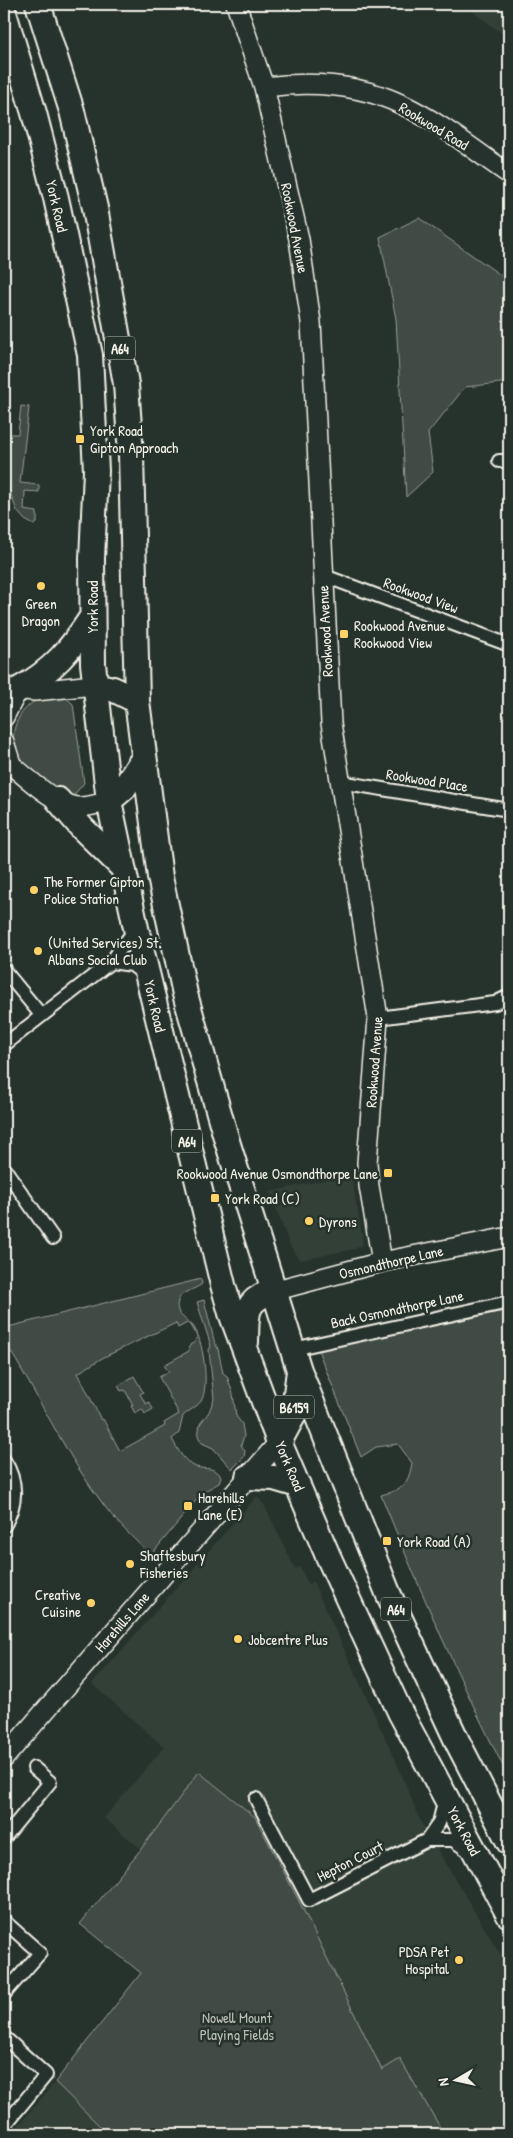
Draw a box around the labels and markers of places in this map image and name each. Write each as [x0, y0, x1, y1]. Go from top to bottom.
place label: York Road Gipton Approach [90, 420, 178, 458]
marker: York Road Gipton Approach [74, 433, 86, 445]
marker: Green Dragon [35, 580, 47, 592]
place label: Green Dragon [22, 593, 60, 631]
place label: Rookwood Avenue Rookwood View [354, 615, 446, 653]
marker: Rookwood Avenue Rookwood View [338, 628, 350, 640]
place label: The Former Gipton Police Station [44, 871, 145, 909]
marker: The Former Gipton Police Station [28, 884, 40, 896]
place label: (United Services) St. Albans Social Club [48, 932, 162, 970]
marker: (United Services) St. Albans Social Club [32, 945, 44, 957]
place label: Rookwood Avenue Osmondthorpe Lane [177, 1163, 378, 1184]
marker: Rookwood Avenue Osmondthorpe Lane [382, 1167, 394, 1179]
place label: York Road (C) [225, 1188, 300, 1209]
marker: York Road (C) [209, 1192, 221, 1204]
place label: Dyrons [319, 1211, 357, 1232]
marker: Dyrons [303, 1215, 315, 1227]
place label: Harehills Lane (E) [198, 1487, 245, 1525]
marker: Harehills Lane (E) [182, 1500, 194, 1512]
place label: York Road (A) [397, 1531, 471, 1552]
marker: York Road (A) [381, 1535, 393, 1547]
place label: Shaftesbury Fisheries [139, 1545, 206, 1583]
marker: Shaftesbury Fisheries [124, 1558, 136, 1570]
place label: Creative Cuisine [35, 1584, 81, 1622]
marker: Creative Cuisine [85, 1597, 97, 1609]
place label: Jobcentre Plus [248, 1629, 328, 1650]
marker: Jobcentre Plus [232, 1633, 244, 1645]
place label: PDSA Pet Hospital [399, 1941, 450, 1979]
marker: PDSA Pet Hospital [453, 1954, 465, 1966]

